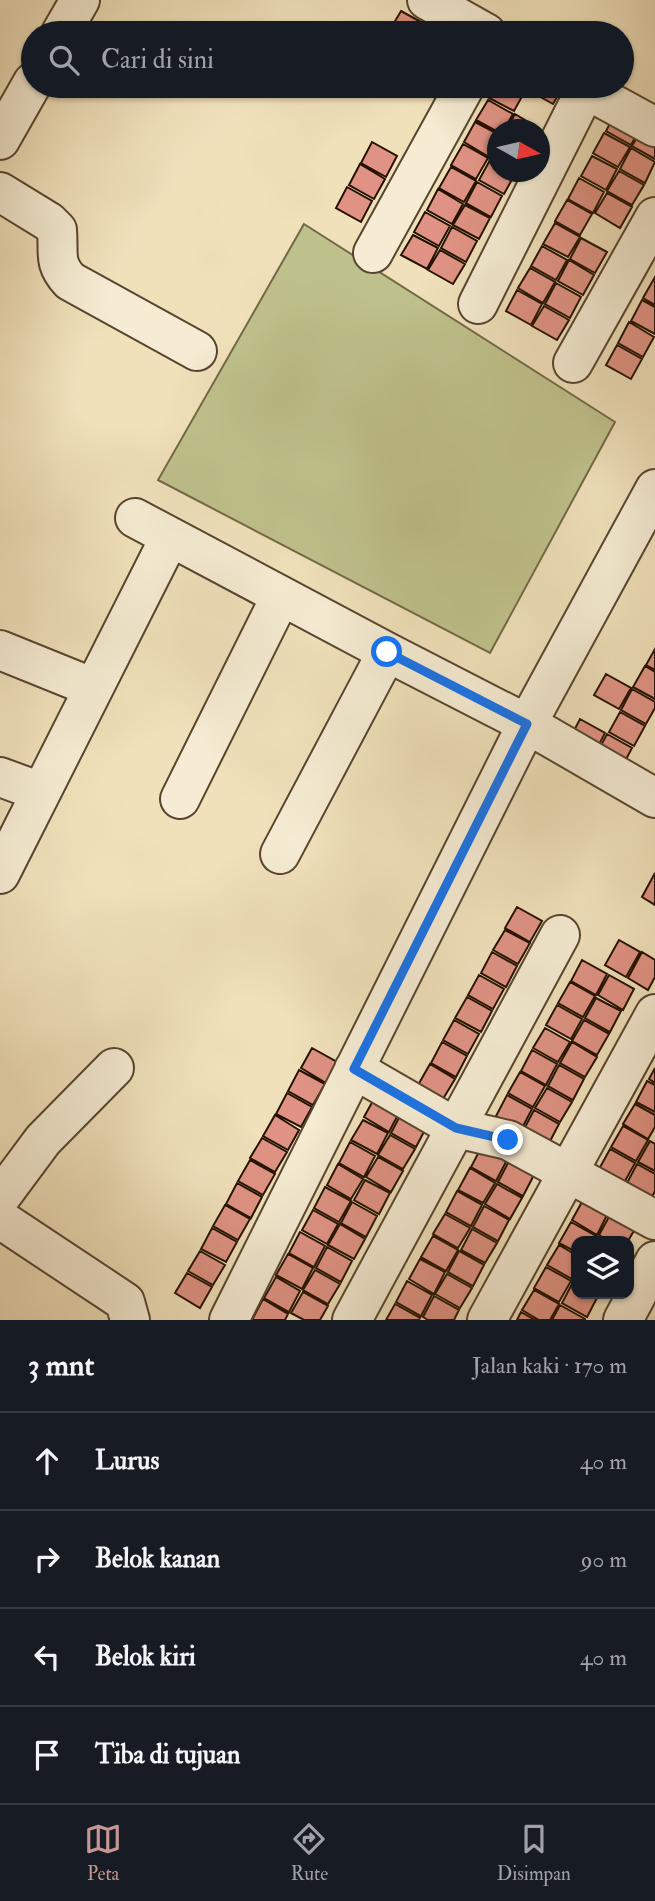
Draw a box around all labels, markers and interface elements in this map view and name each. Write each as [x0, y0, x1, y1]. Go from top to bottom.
search box [21, 21, 634, 98]
icon: search [45, 41, 83, 79]
text: Cari di sini [101, 44, 214, 76]
north arrow [487, 119, 550, 182]
route start [371, 636, 402, 667]
route end [492, 1124, 523, 1155]
map controls [571, 1236, 634, 1299]
button: layers [571, 1236, 634, 1299]
text: 3 mnt [28, 1347, 94, 1384]
text: Jalan kaki · 170 m [472, 1351, 627, 1380]
icon: ahead [28, 1442, 66, 1480]
text: Lurus [95, 1445, 159, 1477]
text: 40 m [580, 1447, 627, 1476]
icon: right [28, 1540, 66, 1578]
text: Belok kanan [95, 1543, 220, 1575]
text: 90 m [581, 1545, 627, 1574]
icon: left [28, 1638, 66, 1676]
text: Belok kiri [95, 1641, 196, 1673]
text: 40 m [580, 1643, 627, 1672]
icon: arrive [28, 1736, 66, 1774]
text: Tiba di tujuan [95, 1739, 240, 1771]
tab: Peta [84, 1820, 122, 1886]
tab: Rute [290, 1820, 328, 1886]
tab: Disimpan [497, 1820, 571, 1886]

